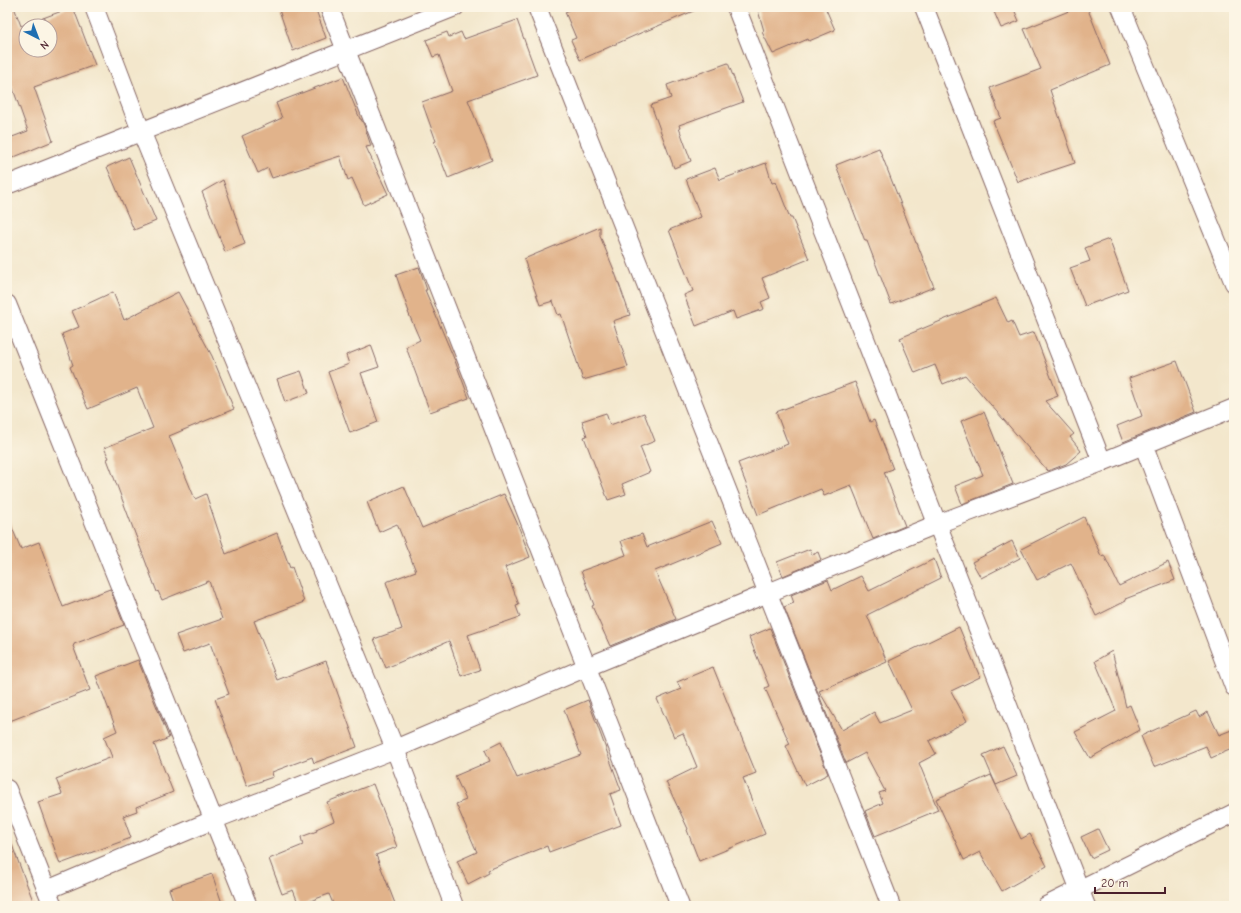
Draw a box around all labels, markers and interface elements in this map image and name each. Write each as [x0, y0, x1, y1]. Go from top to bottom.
north arrow [18, 18, 58, 58]
text: N [37, 38, 51, 52]
scale bar [1095, 869, 1165, 895]
text: 20 m [1101, 876, 1129, 890]

